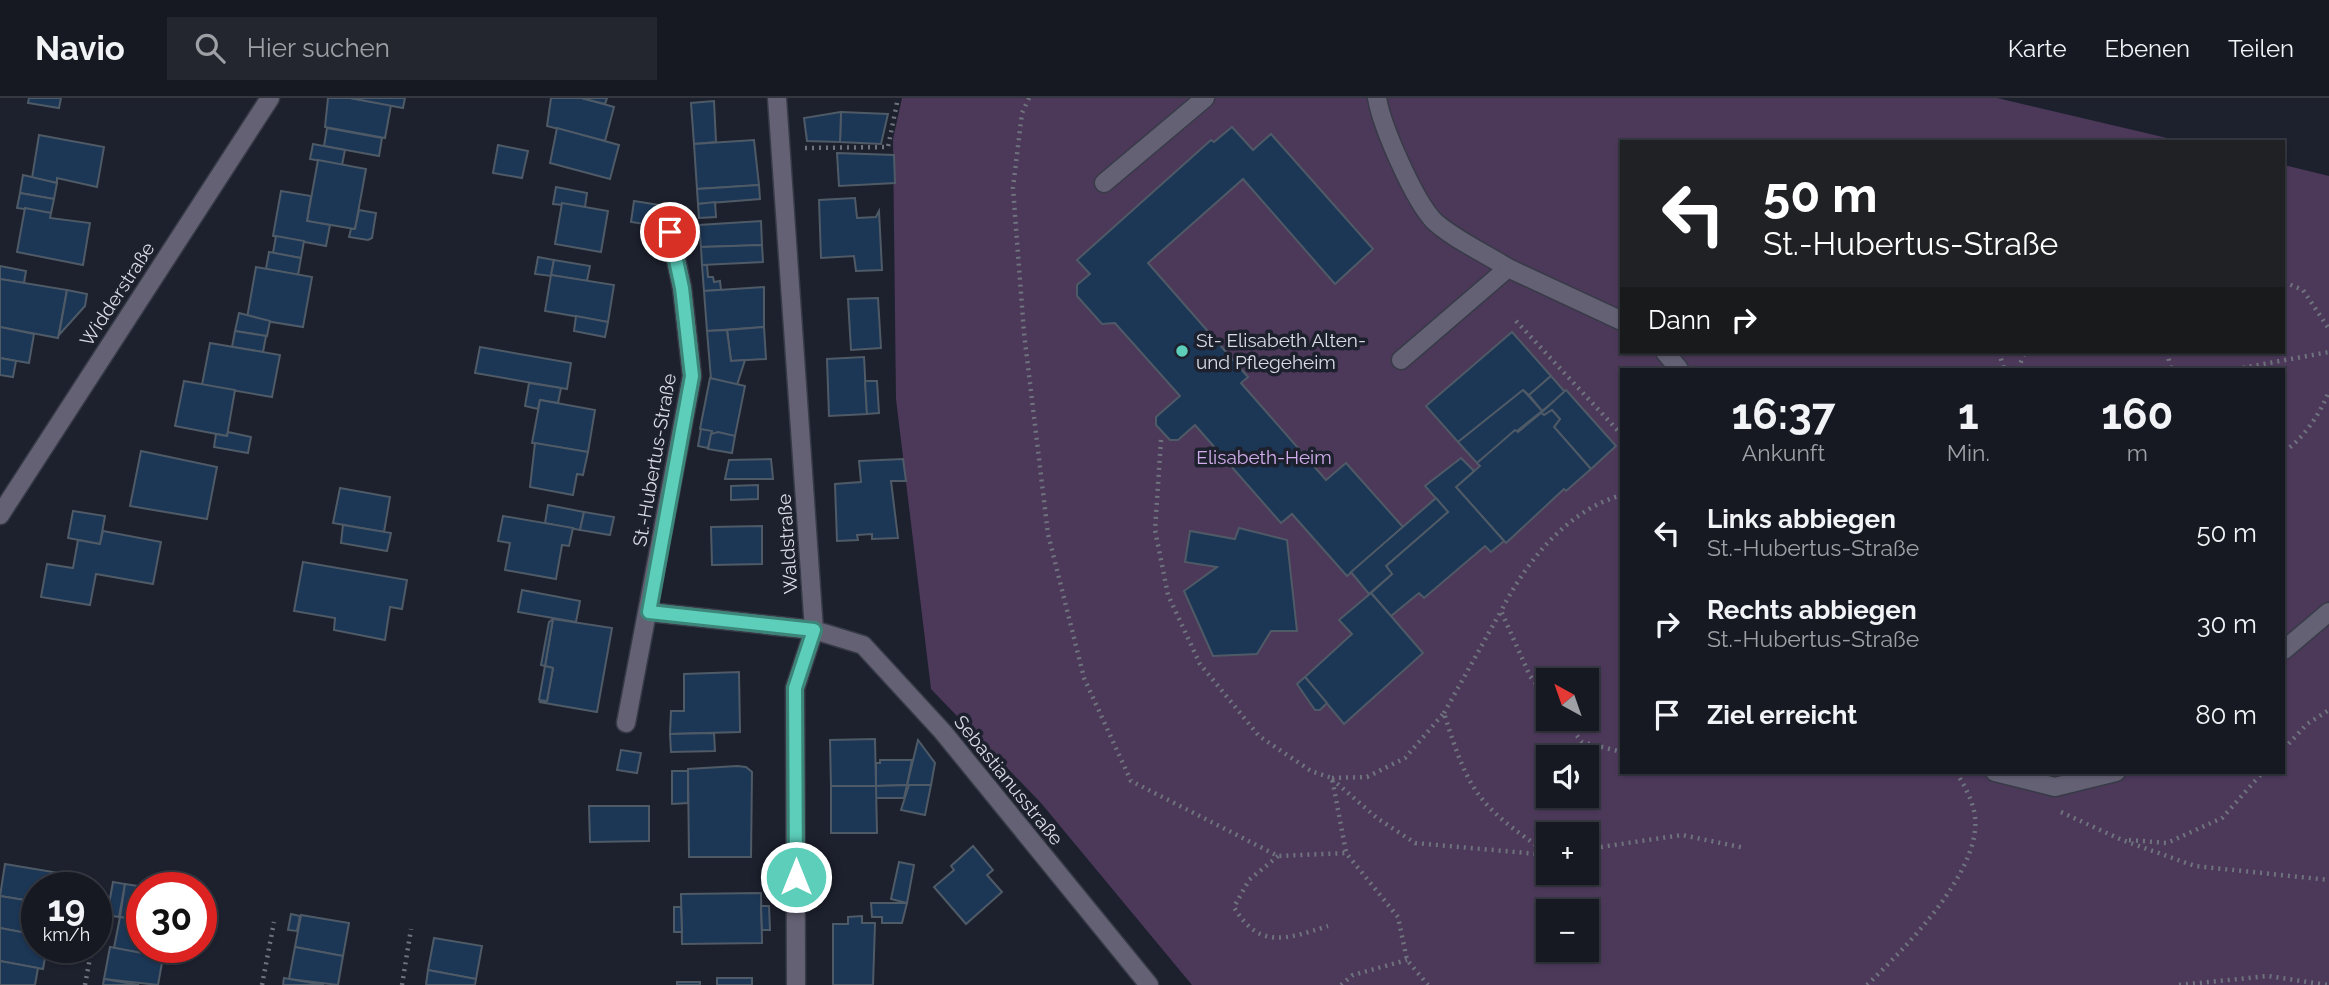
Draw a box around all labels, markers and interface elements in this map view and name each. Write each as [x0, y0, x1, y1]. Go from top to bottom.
search box [167, 17, 657, 80]
text: Navio [35, 29, 125, 68]
icon: search [191, 29, 229, 67]
text: Hier suchen [247, 33, 390, 63]
text: Karte [2008, 34, 2067, 63]
text: Ebenen [2105, 34, 2190, 63]
text: Teilen [2228, 34, 2294, 63]
text: 50 m [1763, 166, 1878, 223]
icon: left [1648, 168, 1739, 259]
pin [640, 202, 700, 262]
icon: arrive [651, 213, 689, 251]
text: St.-Hubertus-Straße [1763, 225, 2058, 262]
street label: Widderstraße [75, 238, 159, 350]
icon: right [1725, 301, 1763, 339]
text: Dann [1648, 305, 1711, 335]
place label: St- Elisabeth Alten- und Pflegeheim [1196, 329, 1366, 373]
marker: St- Elisabeth Alten- und Pflegeheim [1174, 343, 1190, 359]
street label: St.-Hubertus-Straße [628, 372, 680, 548]
text: 16:37 [1732, 390, 1835, 439]
text: 1 [1958, 390, 1979, 439]
text: 160 [2101, 390, 2173, 439]
text: Ankunft [1742, 439, 1825, 466]
text: Min. [1947, 439, 1990, 466]
text: m [2127, 439, 2148, 466]
park label: Elisabeth-Heim [1196, 446, 1332, 468]
street label: Waldstraße [773, 493, 801, 595]
text: Links abbiegen [1707, 504, 1896, 534]
icon: left [1648, 514, 1686, 552]
text: 50 m [2196, 518, 2257, 548]
text: St.-Hubertus-Straße [1707, 534, 1919, 561]
text: Rechts abbiegen [1707, 595, 1917, 625]
icon: right [1648, 605, 1686, 643]
text: 30 m [2197, 609, 2257, 639]
text: St.-Hubertus-Straße [1707, 625, 1919, 652]
north arrow [1536, 668, 1600, 732]
map controls [1536, 668, 1599, 962]
icon: arrive [1648, 696, 1686, 734]
text: Ziel erreicht [1707, 700, 1857, 730]
text: 80 m [2195, 700, 2257, 730]
street label: Sebastianusstraße [950, 711, 1068, 849]
button: sound [1536, 745, 1599, 808]
button: + [1536, 822, 1599, 885]
position arrow [759, 840, 833, 914]
speed limit sign: 30 [126, 872, 217, 963]
text: 19 [48, 888, 85, 929]
button: − [1536, 899, 1599, 962]
text: km/h [43, 924, 90, 945]

